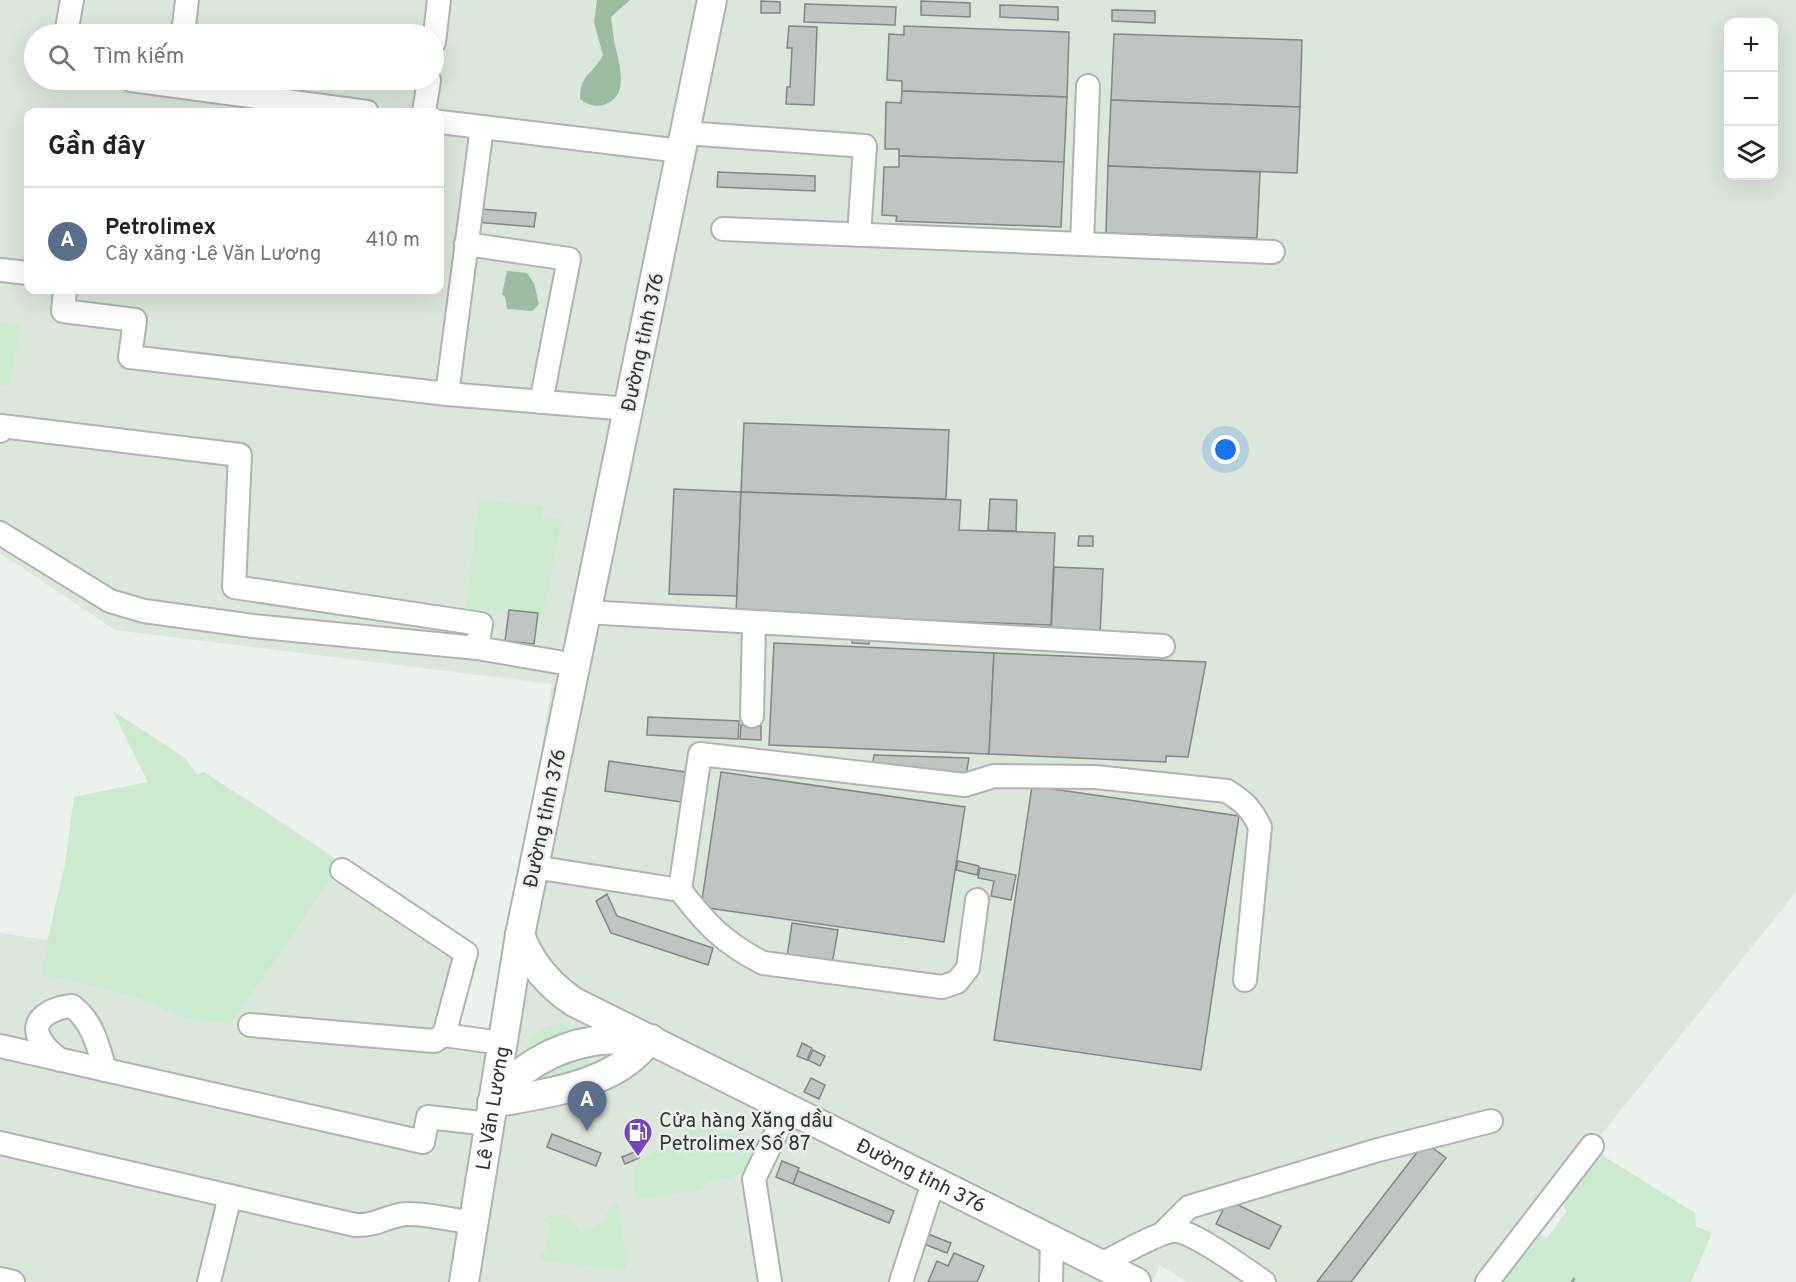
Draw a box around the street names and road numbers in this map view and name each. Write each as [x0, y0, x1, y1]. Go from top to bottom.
street label: Đường tỉnh 376 [617, 270, 671, 414]
street label: Đường tỉnh 376 [519, 746, 573, 890]
street label: Lê Văn Lương [471, 1045, 517, 1173]
street label: Đường tỉnh 376 [851, 1134, 990, 1220]

